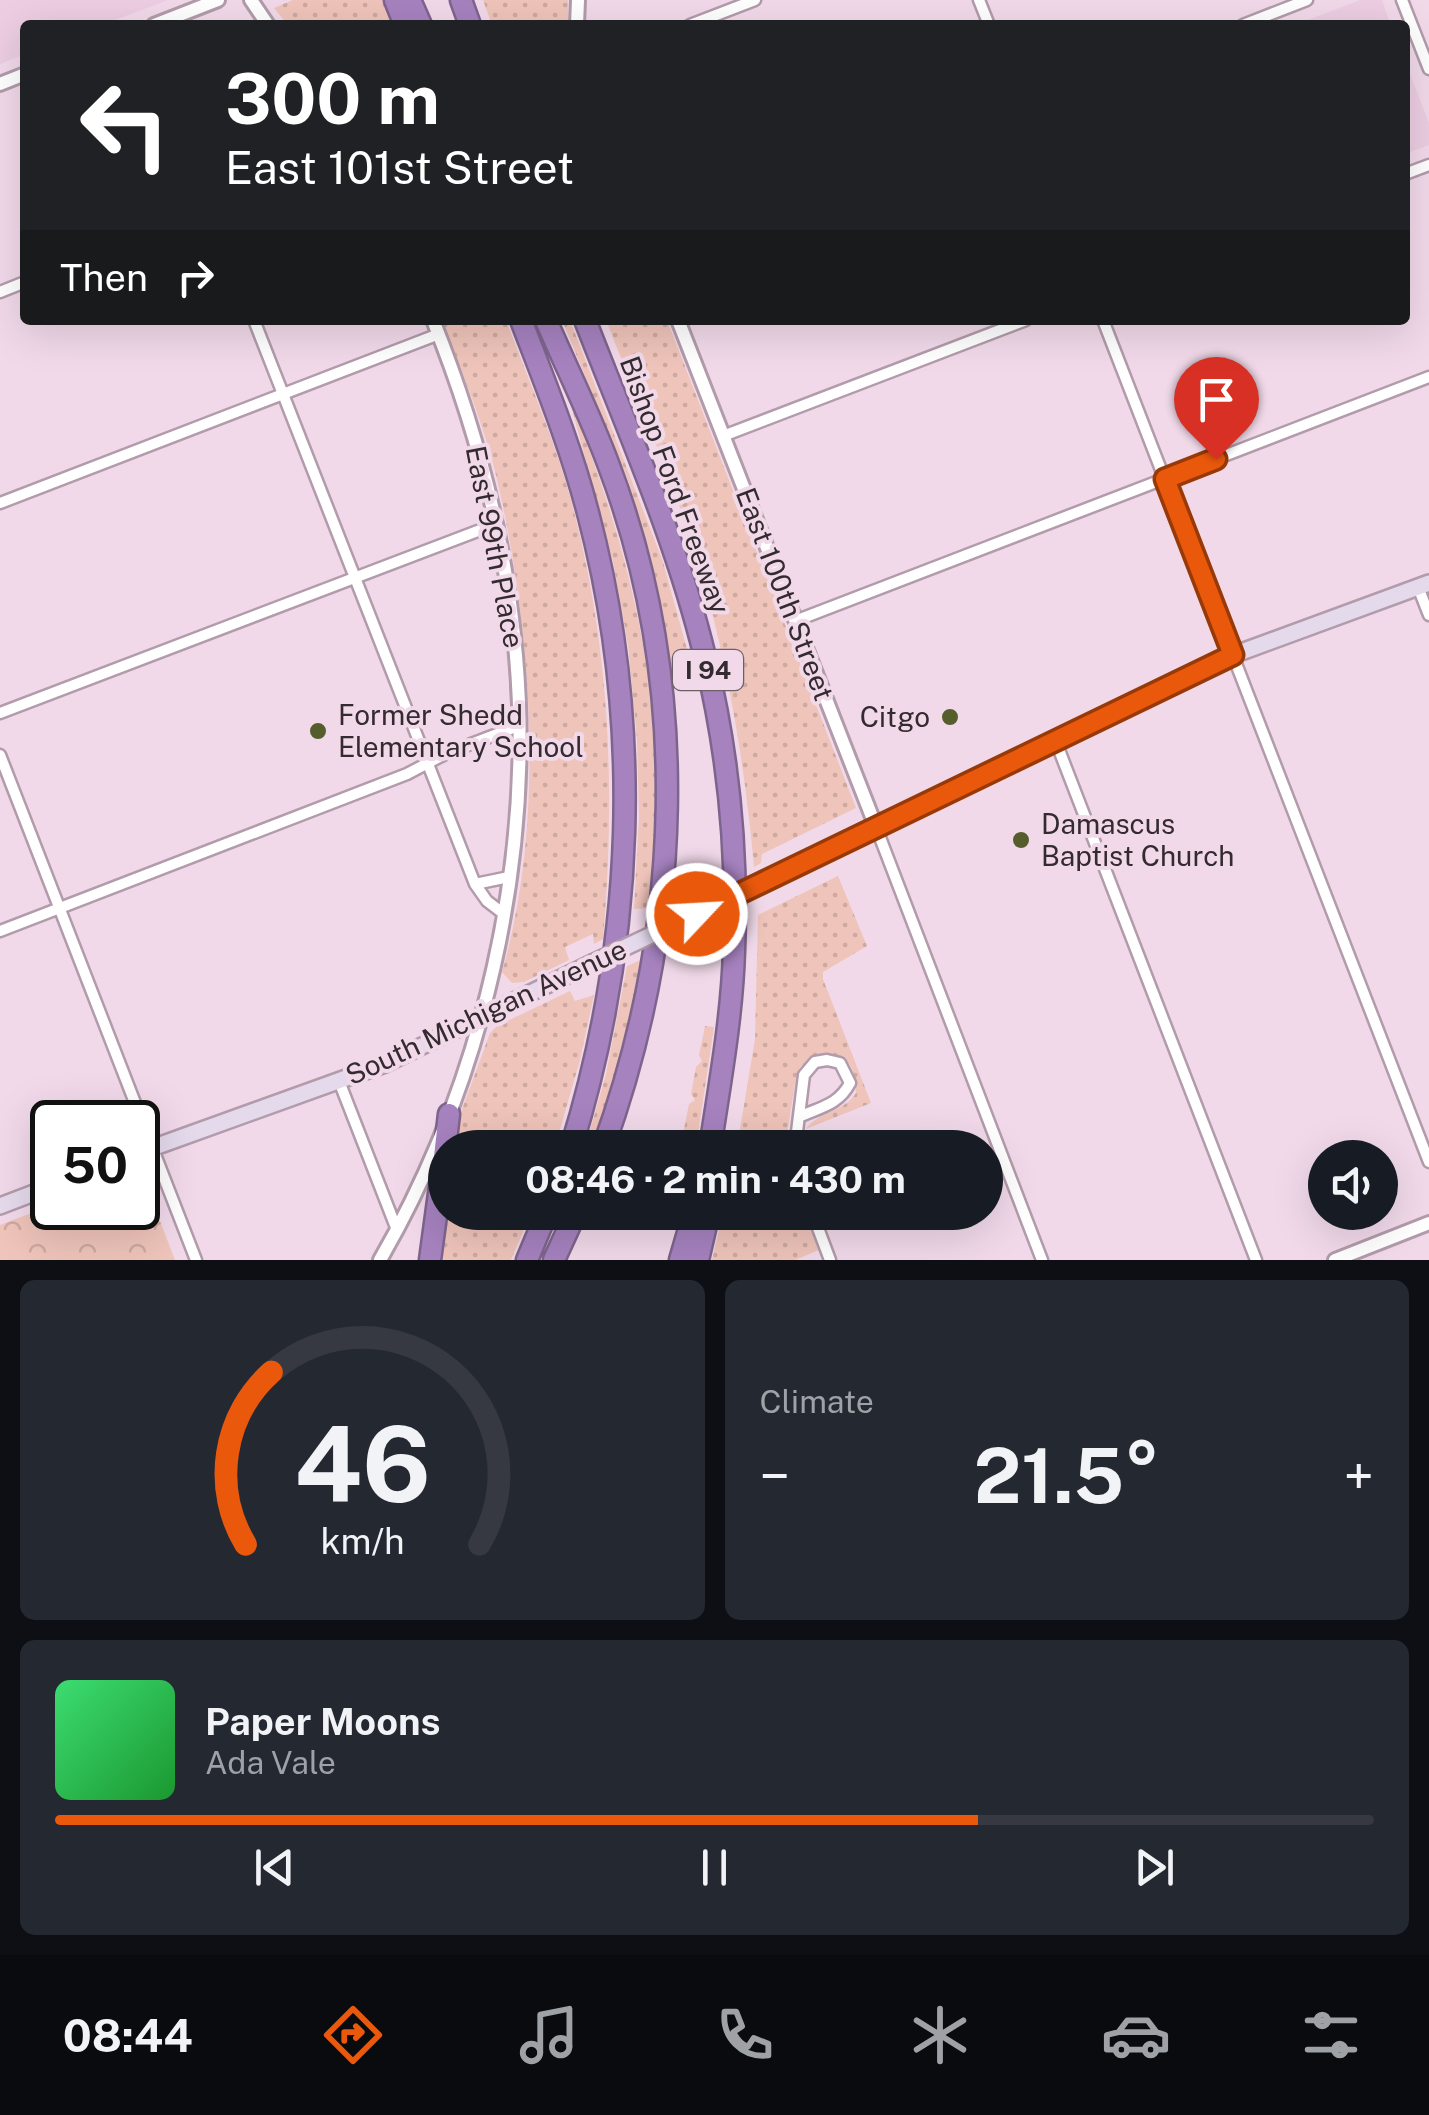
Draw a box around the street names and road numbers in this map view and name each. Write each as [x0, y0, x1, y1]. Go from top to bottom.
street label: Bishop Ford Freeway [613, 351, 737, 618]
street label: East 99th Place [460, 443, 531, 651]
street label: East 100th Street [730, 483, 841, 705]
road number: I 94 [673, 650, 743, 690]
street label: South Michigan Avenue [340, 932, 631, 1091]

